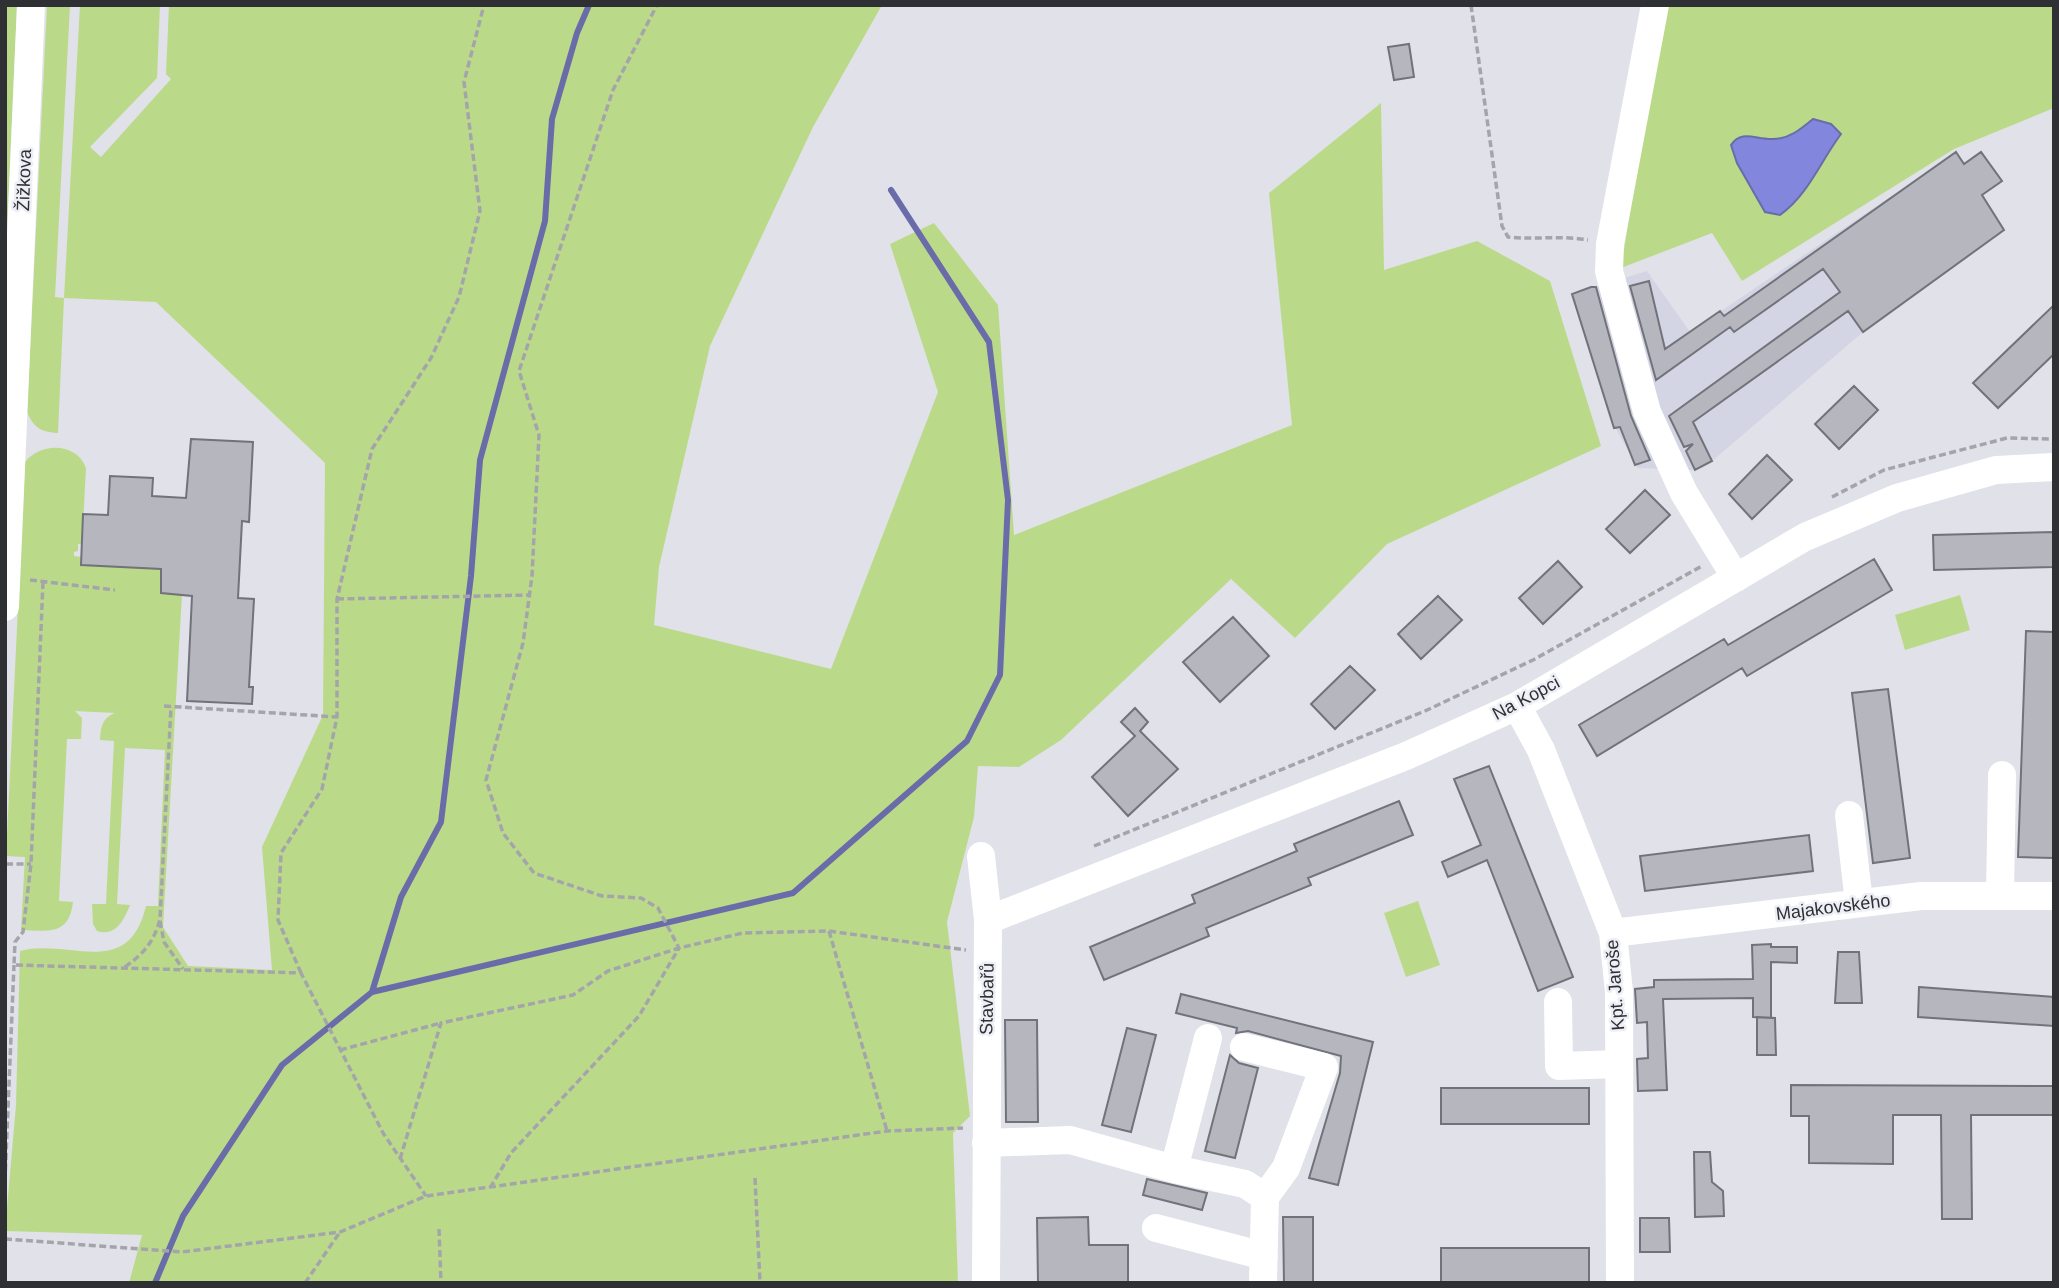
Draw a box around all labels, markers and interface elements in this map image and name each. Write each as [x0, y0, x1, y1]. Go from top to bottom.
street label: Žižkova [13, 148, 35, 211]
street label: Na Kopci [1489, 672, 1563, 724]
street label: Majakovského [1775, 890, 1891, 924]
street label: Kpt. Jaroše [1602, 939, 1628, 1031]
street label: Stavbařů [976, 963, 998, 1035]

